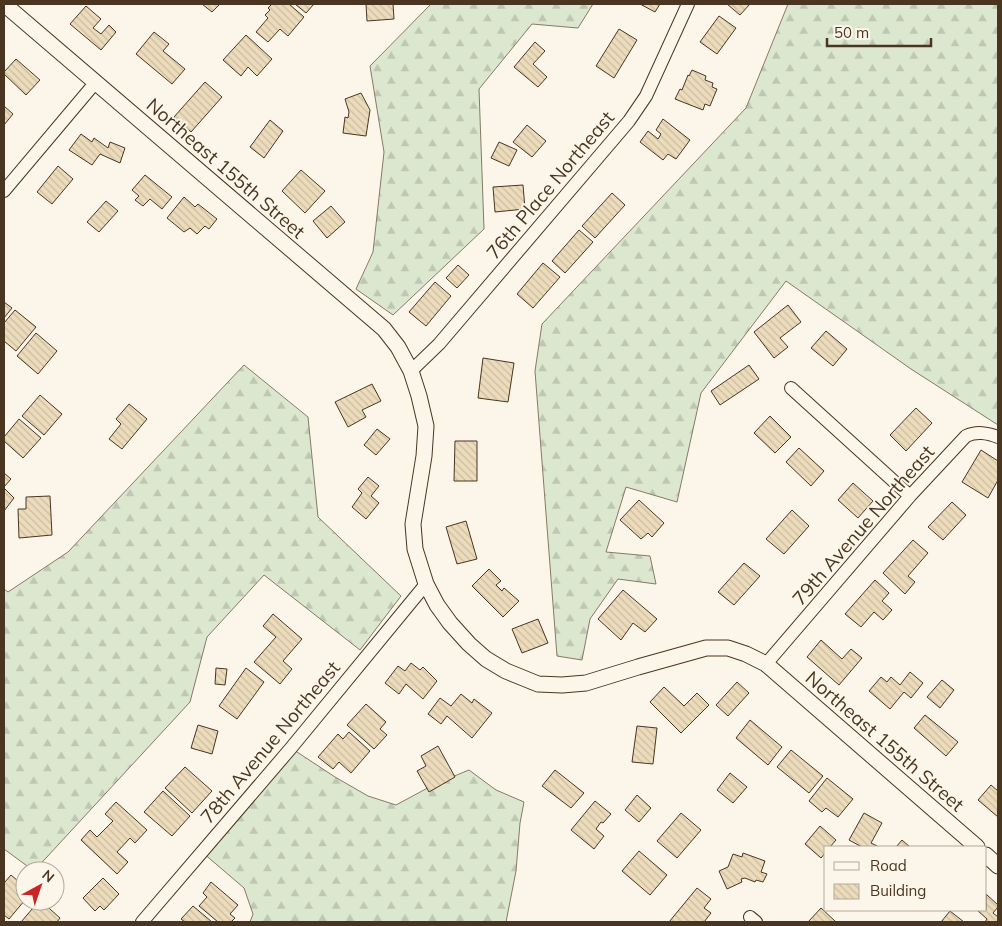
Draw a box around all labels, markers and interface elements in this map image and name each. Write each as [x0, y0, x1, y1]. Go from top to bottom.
scale bar [827, 15, 931, 47]
text: 50 m [834, 23, 869, 42]
street label: Northeast 155th Street [142, 93, 311, 244]
street label: 76th Place Northeast [481, 106, 619, 264]
street label: 79th Avenue Northeast [787, 440, 939, 610]
street label: 78th Avenue Northeast [195, 656, 345, 828]
street label: Northeast 155th Street [801, 666, 970, 817]
legend [824, 846, 987, 911]
text: Road [870, 856, 907, 875]
north arrow [15, 861, 65, 911]
text: N [39, 866, 58, 886]
text: Building [870, 881, 926, 900]

